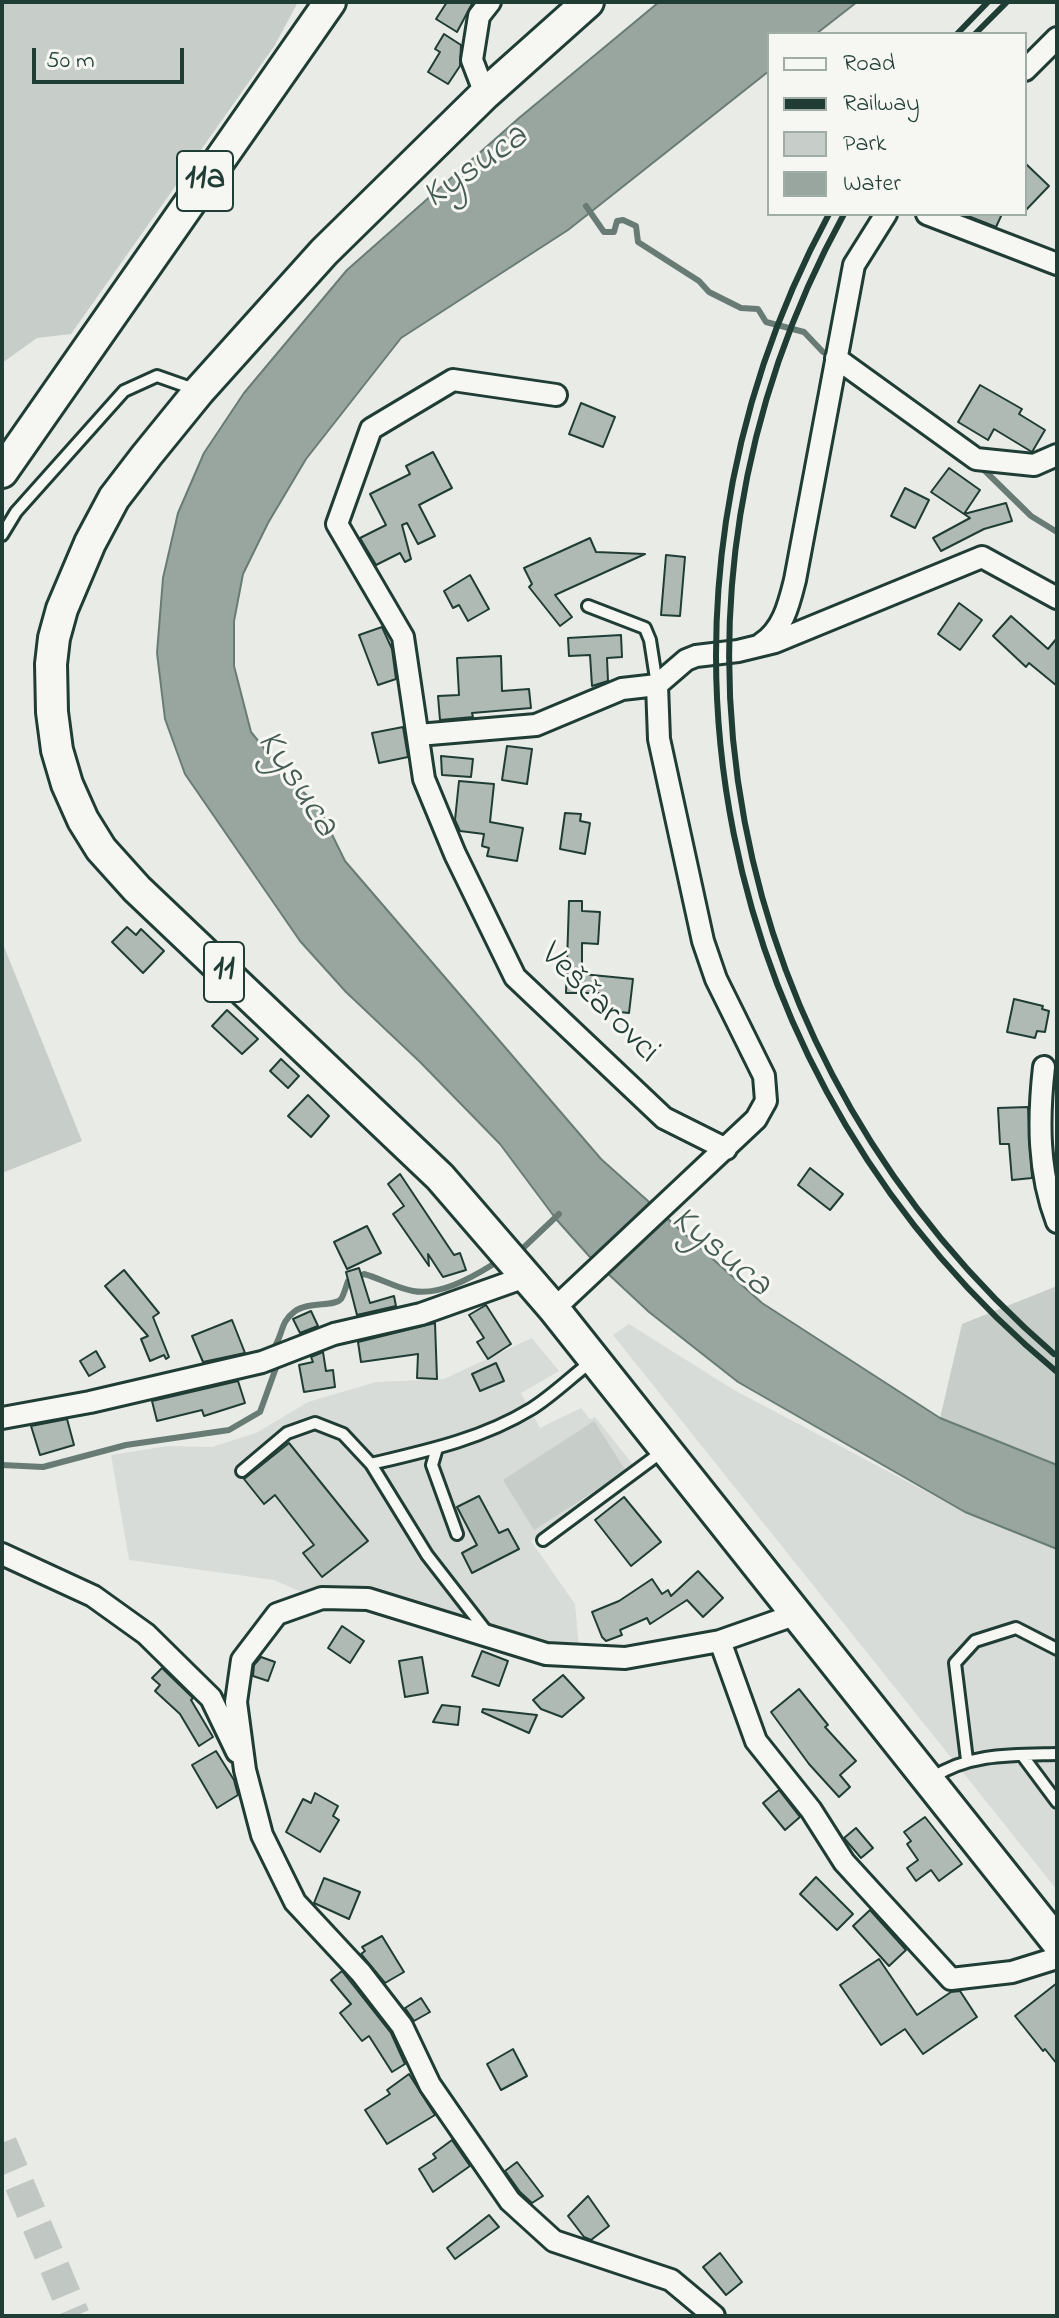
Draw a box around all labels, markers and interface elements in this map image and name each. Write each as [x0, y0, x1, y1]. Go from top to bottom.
scale bar [36, 32, 188, 82]
legend [767, 32, 1027, 216]
text: 50 m [46, 44, 95, 79]
text: Road [843, 47, 895, 82]
text: Railway [843, 87, 920, 122]
water label: Kysuca [416, 117, 538, 221]
text: Park [843, 127, 886, 162]
road number: 11a [177, 151, 233, 211]
text: Water [843, 167, 901, 202]
water label: Kysuca [244, 723, 346, 847]
street label: Veščarovci [529, 936, 667, 1074]
road number: 11 [204, 942, 244, 1002]
water label: Kysuca [659, 1199, 779, 1309]

